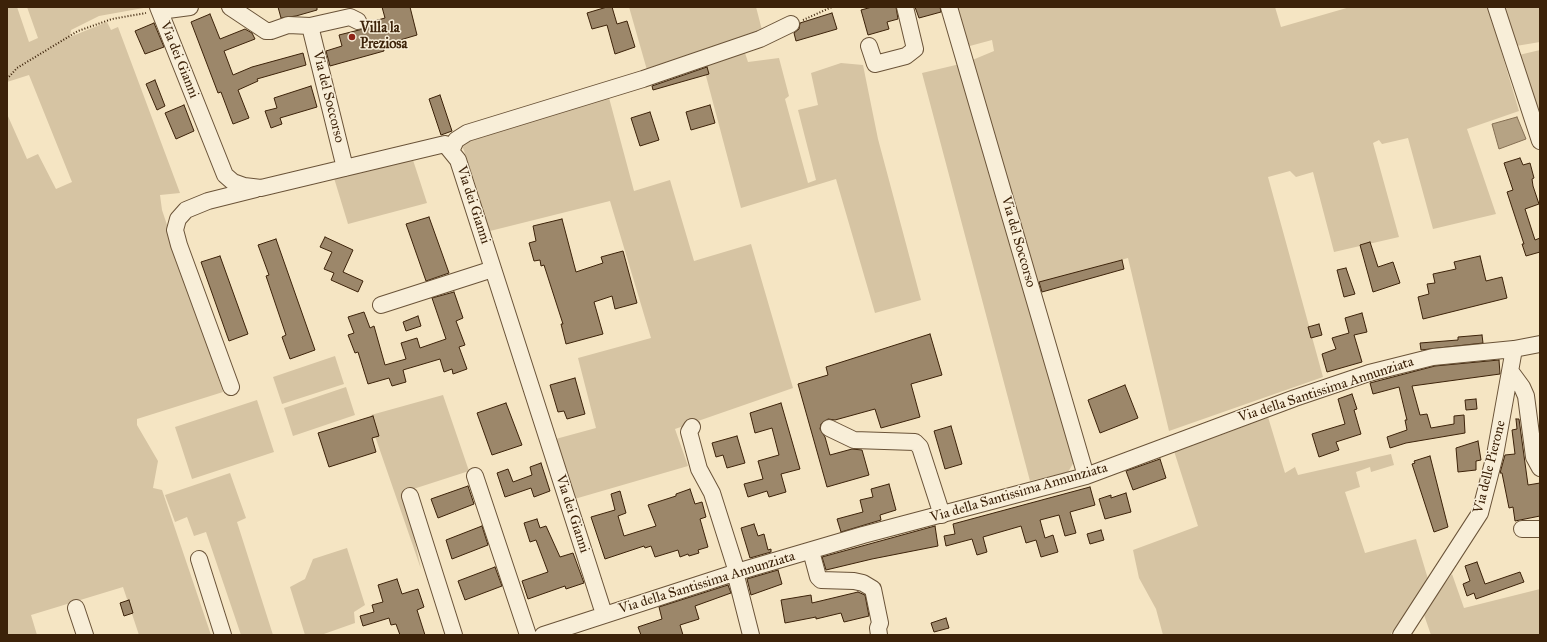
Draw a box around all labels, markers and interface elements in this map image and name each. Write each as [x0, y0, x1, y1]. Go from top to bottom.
street label: Via dei Gianni [156, 19, 202, 101]
place label: Villa la Preziosa [360, 21, 407, 54]
marker: Villa la Preziosa [347, 32, 357, 42]
street label: Via del Soccorso [308, 49, 348, 145]
street label: Via dei Gianni [452, 164, 494, 246]
street label: Via del Soccorso [997, 195, 1039, 289]
street label: Via della Santissima Annunziata [1236, 354, 1416, 426]
street label: Via delle Pierone [1470, 419, 1510, 515]
street label: Via della Santissima Annunziata [928, 460, 1110, 526]
street label: Via dei Gianni [551, 473, 593, 555]
street label: Via della Santissima Annunziata [617, 548, 797, 618]

